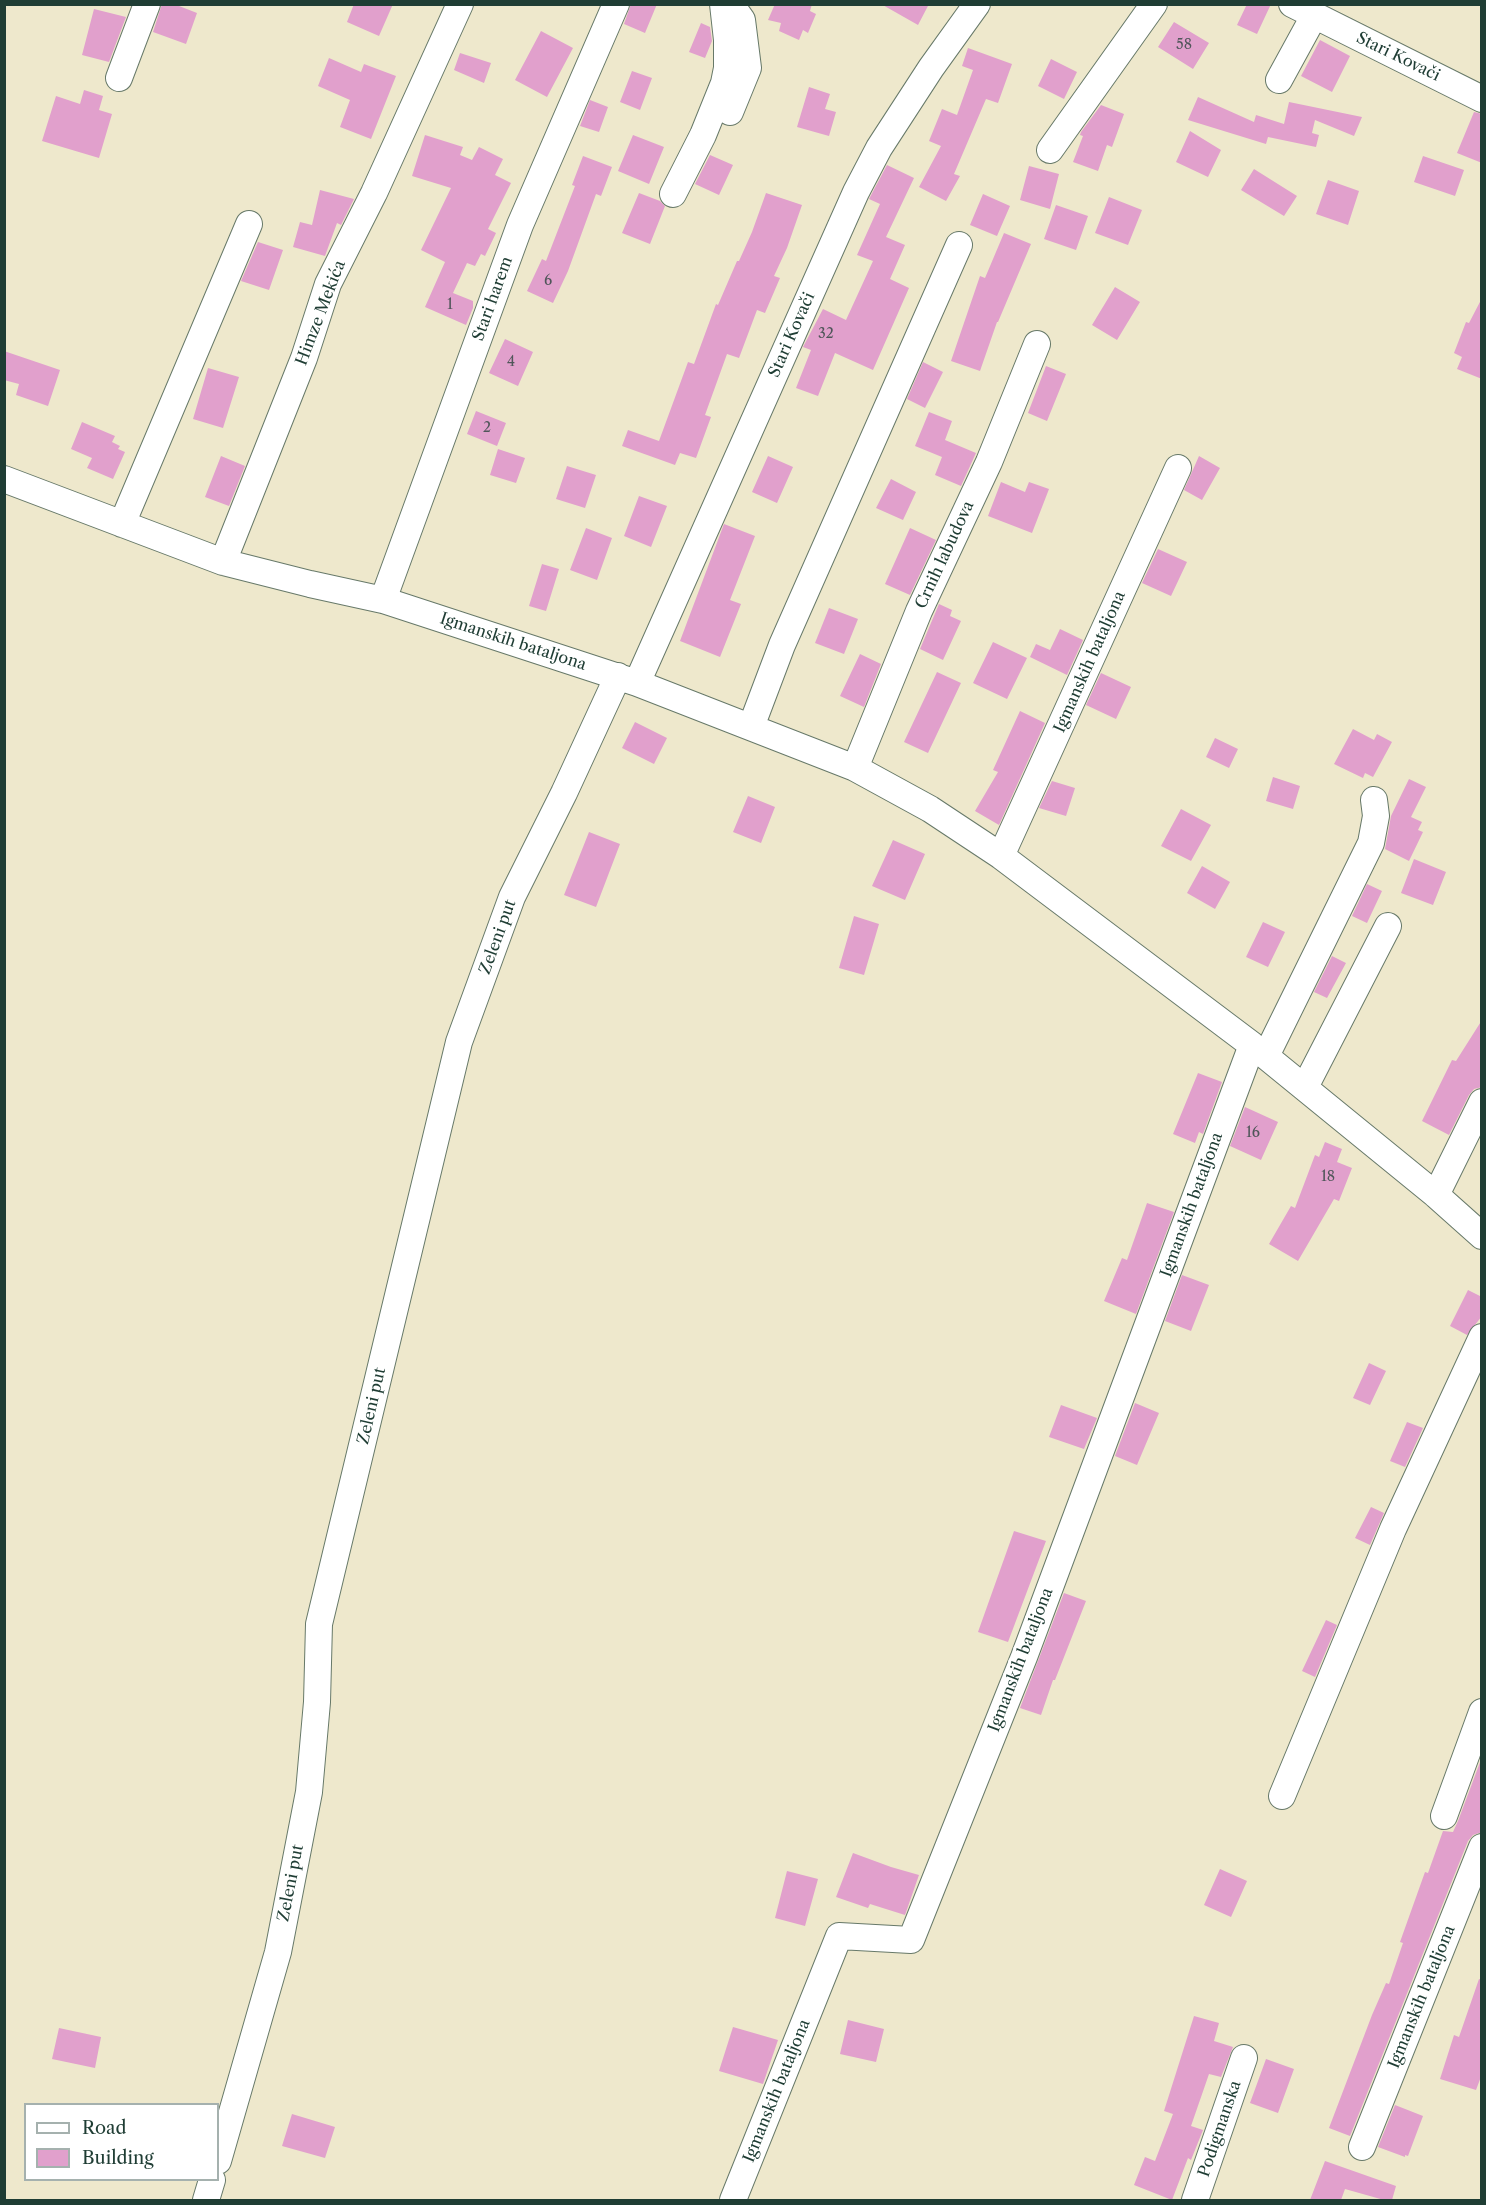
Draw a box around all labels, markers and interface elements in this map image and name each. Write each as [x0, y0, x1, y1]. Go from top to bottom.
street label: Stari Kovači [1353, 28, 1443, 86]
house number: 58 [1176, 37, 1192, 53]
street label: Stari harem [469, 254, 517, 344]
street label: Himze Mekića [292, 258, 350, 368]
house number: 6 [544, 273, 552, 289]
street label: Stari Kovači [765, 290, 819, 380]
house number: 1 [447, 297, 453, 313]
house number: 32 [818, 326, 834, 342]
house number: 4 [507, 354, 515, 370]
house number: 2 [483, 420, 491, 436]
street label: Crnih labudova [912, 498, 978, 612]
street label: Igmanskih bataljona [1050, 588, 1130, 736]
street label: Igmanskih bataljona [437, 609, 589, 675]
street label: Zeleni put [476, 897, 520, 977]
house number: 16 [1246, 1125, 1260, 1141]
street label: Igmanskih bataljona [1157, 1130, 1227, 1280]
house number: 18 [1321, 1169, 1335, 1185]
street label: Zeleni put [354, 1366, 390, 1446]
street label: Igmanskih bataljona [985, 1585, 1057, 1735]
street label: Zeleni put [274, 1843, 308, 1923]
street label: Igmanskih bataljona [1384, 1923, 1460, 2071]
street label: Igmanskih bataljona [739, 2017, 815, 2165]
street label: Podigmanska [1195, 2078, 1245, 2180]
legend [24, 2103, 219, 2181]
text: Road [82, 2117, 127, 2139]
text: Building [82, 2147, 154, 2169]

